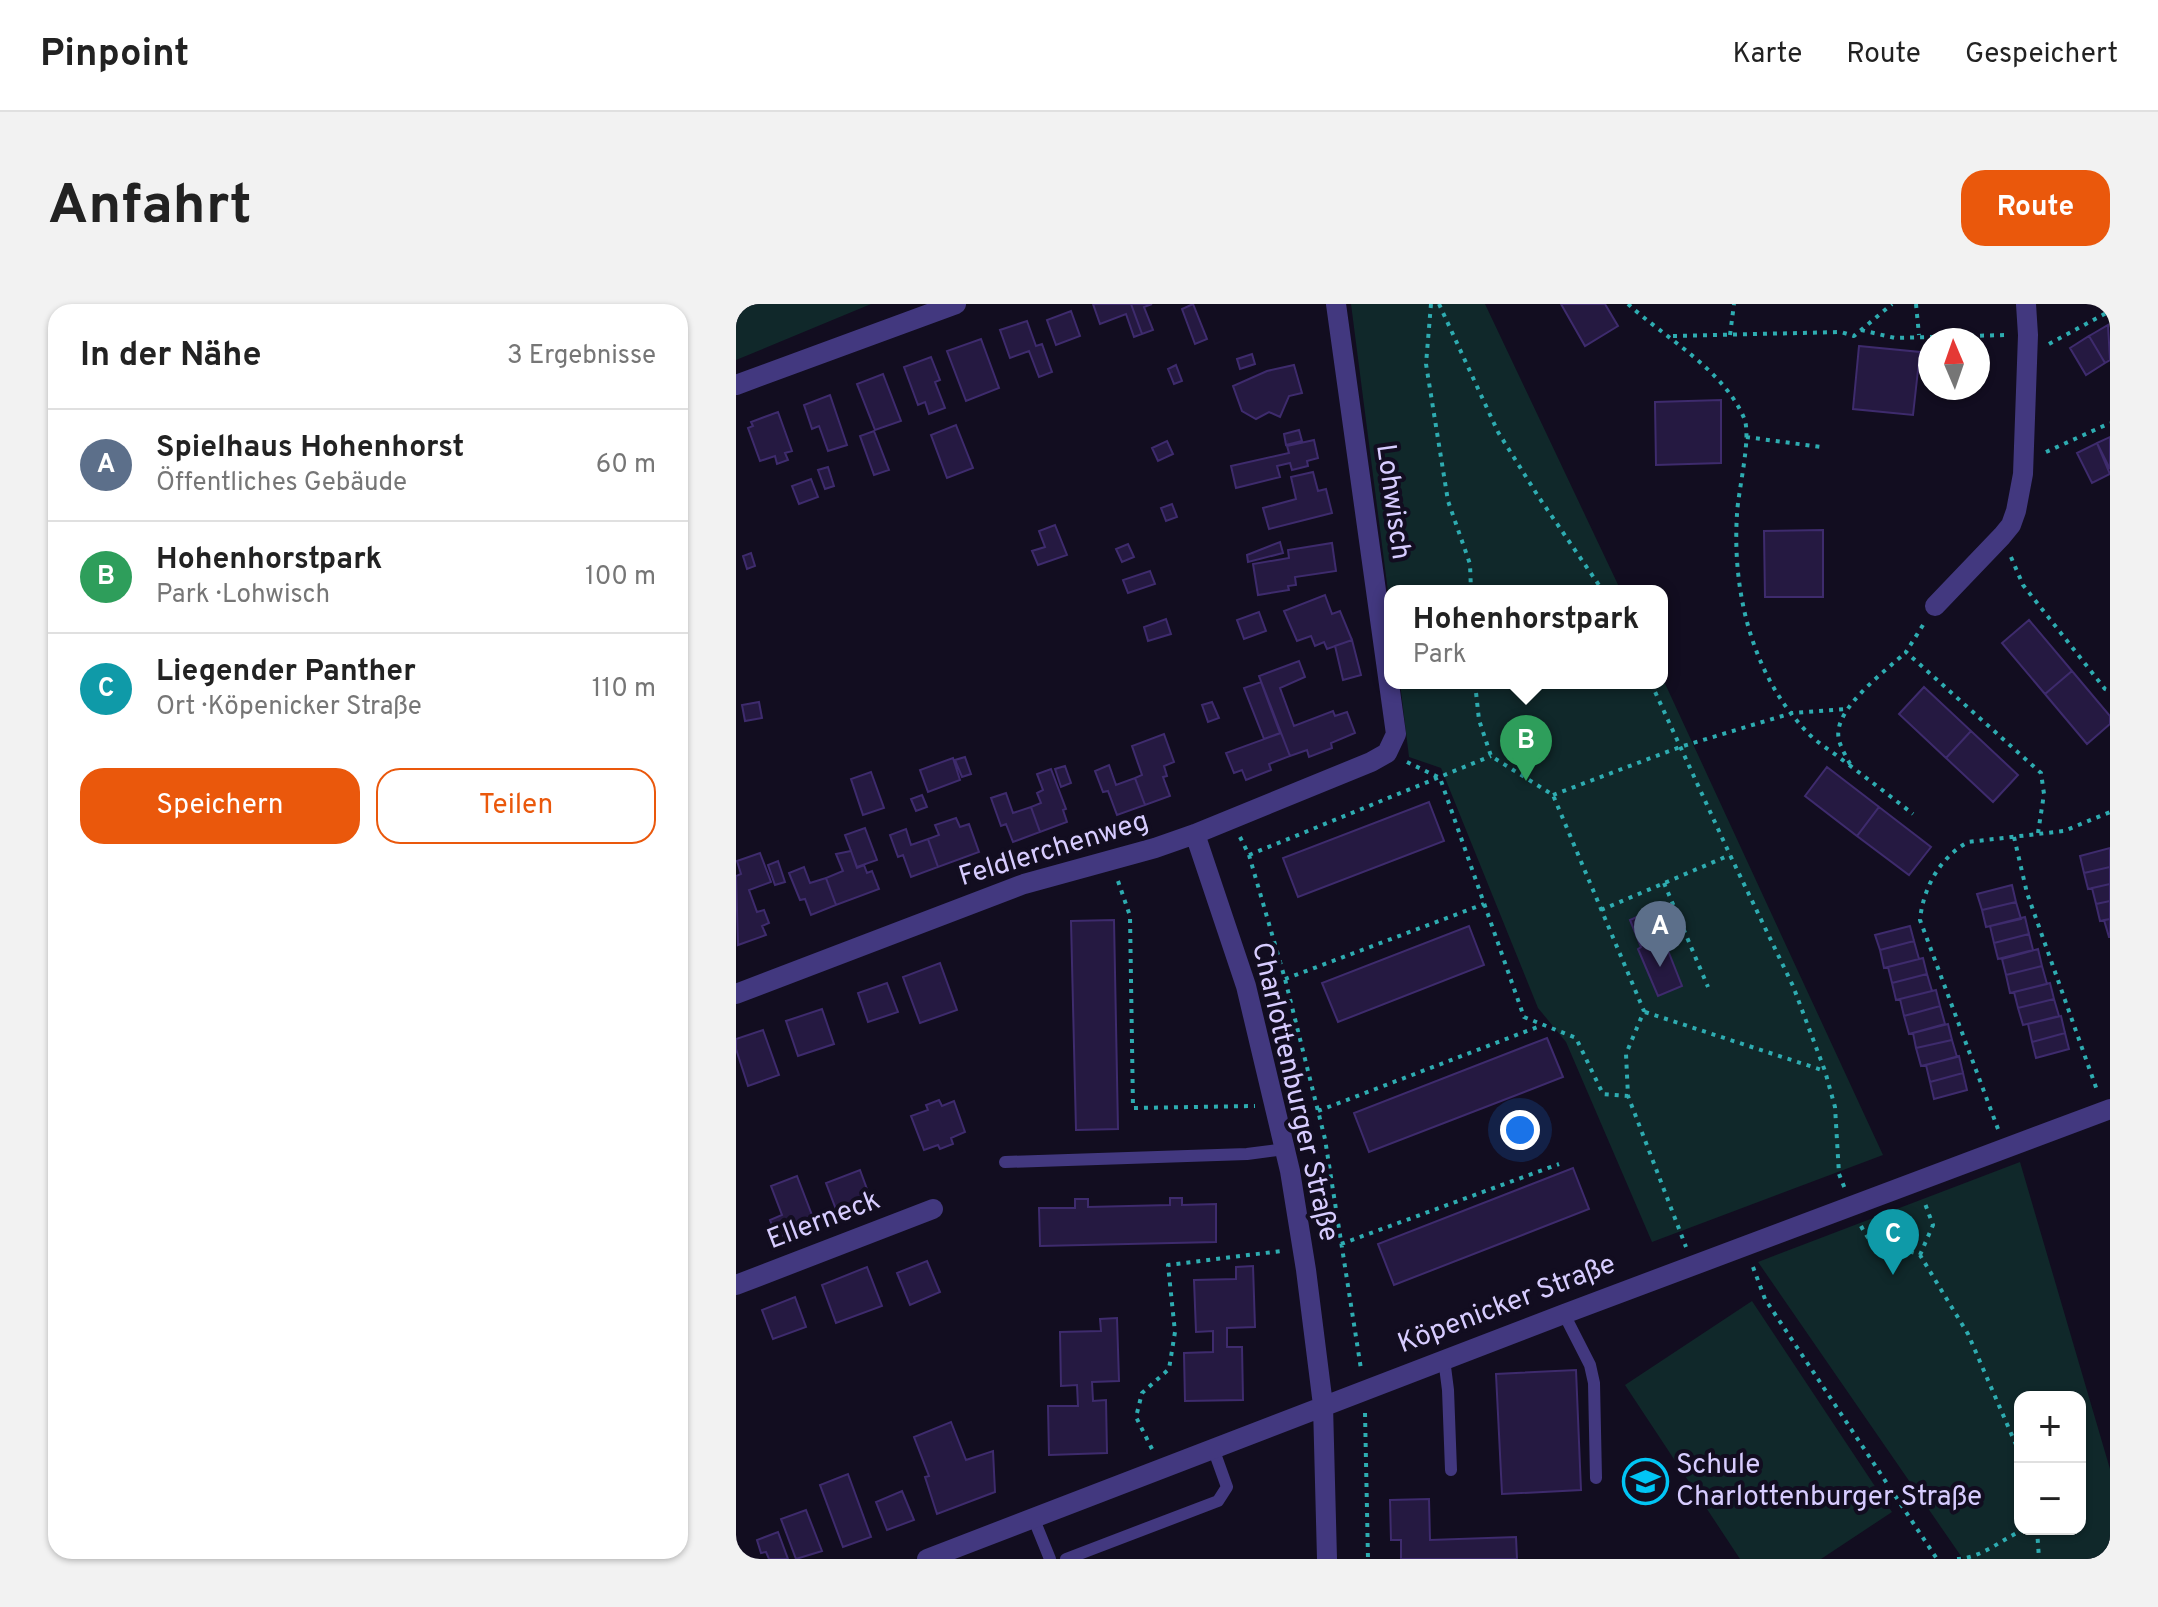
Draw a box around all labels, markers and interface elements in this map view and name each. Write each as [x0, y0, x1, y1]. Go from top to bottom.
text: Pinpoint [40, 31, 189, 80]
text: Karte [1732, 37, 1802, 73]
text: Route [1846, 37, 1921, 73]
text: Gespeichert [1965, 37, 2118, 73]
button: Route [1961, 170, 2110, 246]
text: Anfahrt [48, 173, 252, 243]
north arrow [1918, 328, 1990, 400]
text: In der Nähe [80, 335, 262, 378]
text: 3 Ergebnisse [507, 340, 656, 373]
text: Spielhaus Hohenhorst [156, 430, 464, 467]
street label: Lohwisch [1366, 442, 1418, 562]
text: A [97, 449, 115, 482]
text: 60 m [596, 449, 656, 482]
text: Öffentliches Gebäude [156, 467, 407, 500]
text: Hohenhorstpark [156, 542, 382, 579]
text: B [97, 561, 115, 594]
text: 100 m [585, 561, 656, 594]
text: Park · Lohwisch [156, 579, 330, 612]
popup [1384, 585, 1668, 689]
text: Hohenhorstpark [1413, 602, 1639, 639]
text: Park [1413, 639, 1467, 672]
text: Liegender Panther [156, 654, 416, 691]
text: C [98, 673, 114, 706]
text: 110 m [592, 673, 656, 706]
text: Ort · Köpenicker Straße [156, 691, 422, 724]
pin: B [1500, 715, 1552, 781]
button: Speichern [80, 768, 360, 844]
button: Teilen [376, 768, 656, 844]
street label: Feldlerchenweg [955, 804, 1153, 896]
pin: A [1634, 901, 1686, 967]
street label: Charlottenburger Straße [1242, 939, 1346, 1245]
your location [1500, 1110, 1540, 1150]
street label: Ellerneck [762, 1183, 886, 1259]
pin: C [1867, 1209, 1919, 1275]
street label: Köpenicker Straße [1393, 1247, 1621, 1363]
map controls [2014, 1391, 2086, 1535]
button: + [2014, 1391, 2086, 1463]
place label: Schule Charlottenburger Straße [1676, 1448, 1982, 1516]
school or university icon: Schule Charlottenburger Straße [1621, 1458, 1669, 1506]
button: − [2014, 1463, 2086, 1535]

